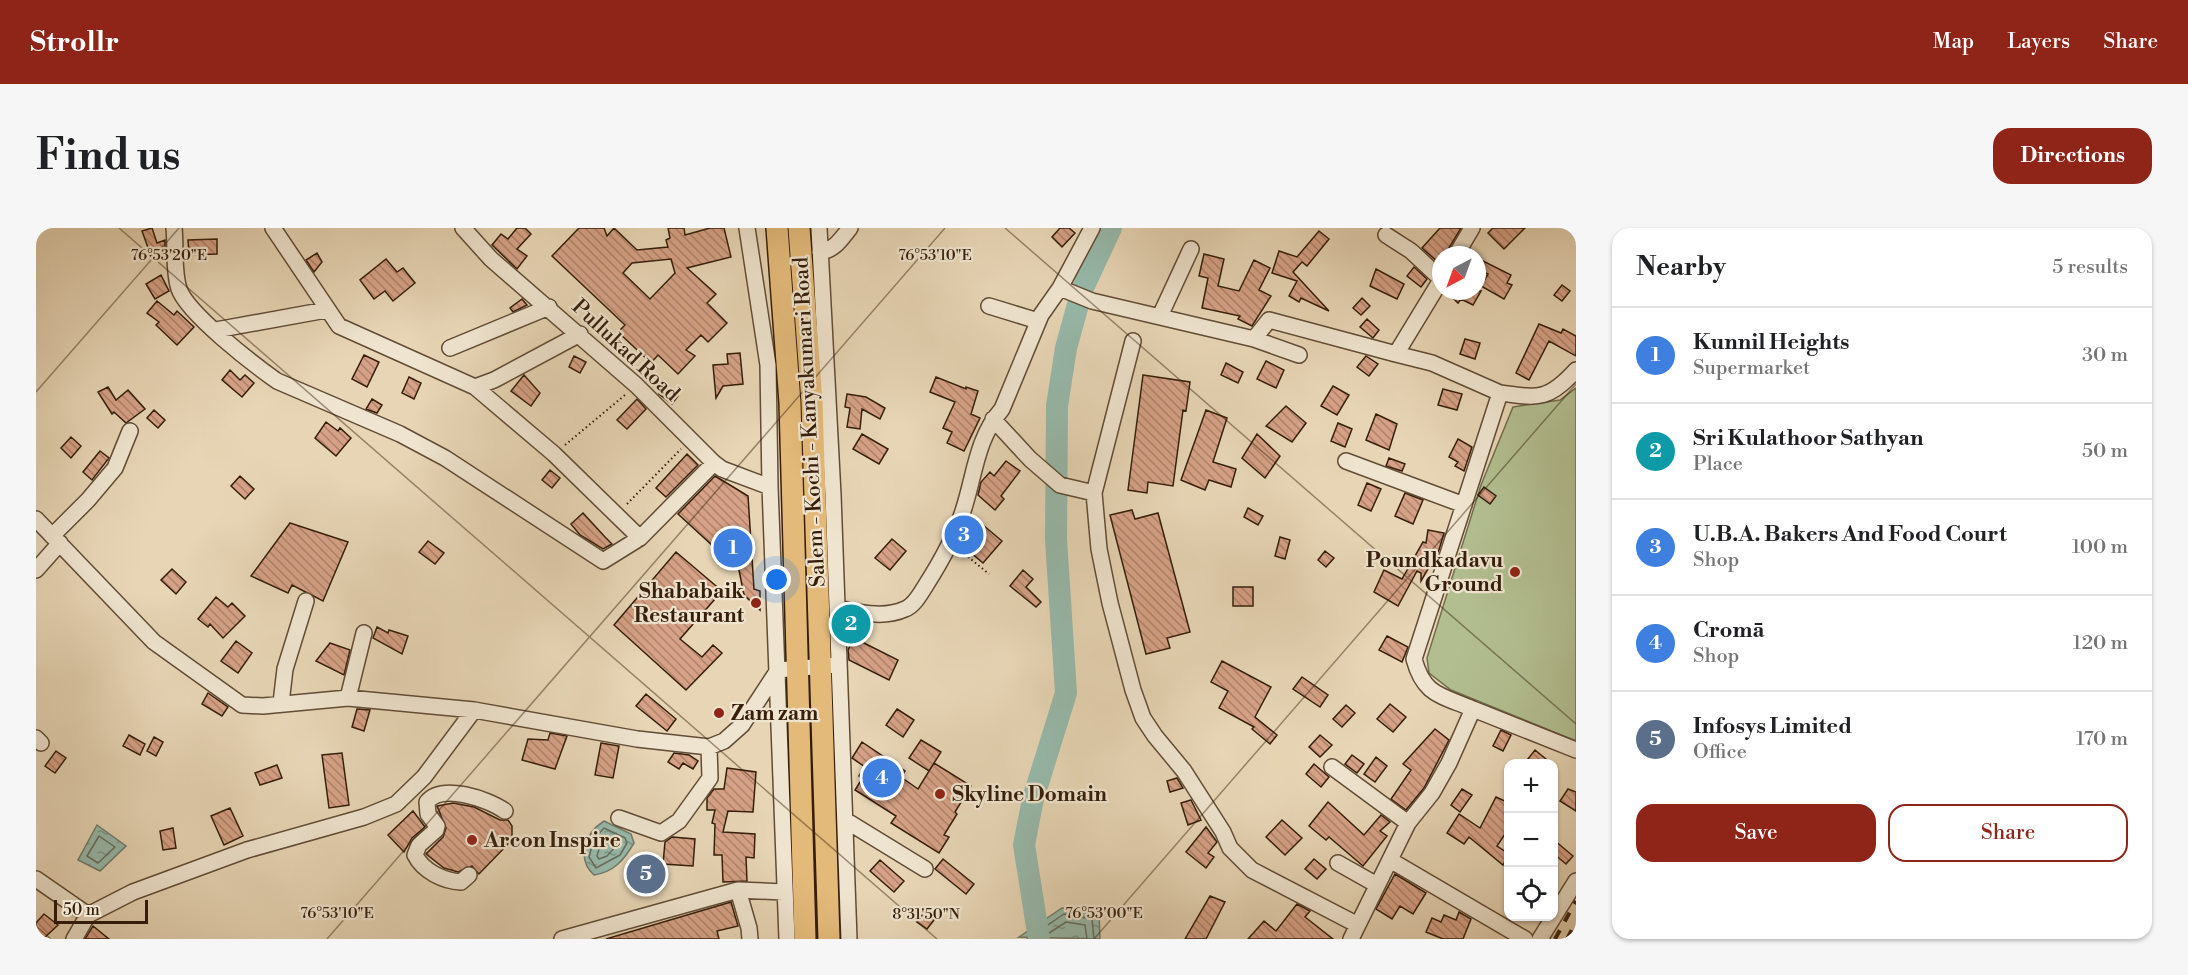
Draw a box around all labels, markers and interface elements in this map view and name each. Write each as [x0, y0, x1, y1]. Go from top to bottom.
text: Strollr [30, 25, 119, 60]
text: Map [1933, 29, 1974, 55]
text: Layers [2007, 29, 2070, 55]
text: Share [2103, 29, 2158, 55]
button: Directions [1993, 128, 2152, 184]
text: Find us [36, 130, 180, 183]
text: 76°53'20"E [131, 246, 207, 265]
text: 76°53'10"E [898, 246, 972, 265]
north arrow [1432, 246, 1486, 300]
text: Nearby [1636, 251, 1726, 283]
text: 5 results [2052, 255, 2128, 280]
street label: Salem - Kochi - Kanyakumari Road [788, 256, 832, 588]
street label: Pullukad Road [566, 294, 685, 407]
text: Kunnil Heights [1693, 329, 1849, 356]
text: 1 [1651, 343, 1660, 368]
text: 30 m [2082, 343, 2128, 368]
text: Supermarket [1693, 356, 1810, 381]
text: Sri Kulathoor Sathyan [1693, 425, 1923, 452]
text: 2 [1649, 439, 1662, 464]
text: 50 m [2082, 439, 2128, 464]
text: Place [1693, 452, 1743, 477]
pin: 3 [944, 512, 984, 558]
text: U.B.A. Bakers And Food Court [1693, 521, 2007, 548]
pin: 1 [714, 526, 752, 570]
text: 3 [1649, 535, 1662, 560]
text: 100 m [2072, 535, 2128, 560]
place label: Poundkadavu Ground [1366, 548, 1503, 598]
text: Shop [1693, 548, 1739, 573]
your location [762, 565, 791, 594]
marker: Poundkadavu Ground [1508, 565, 1522, 579]
place label: Shababaik Restaurant [634, 579, 745, 629]
marker: Shababaik Restaurant [749, 596, 763, 610]
pin: 2 [832, 602, 870, 646]
text: Cromā [1693, 617, 1764, 644]
text: 4 [1649, 631, 1662, 656]
text: 120 m [2073, 631, 2128, 656]
text: Shop [1693, 644, 1739, 669]
place label: Zam zam [731, 701, 818, 727]
marker: Zam zam [712, 706, 726, 720]
text: Infosys Limited [1693, 713, 1852, 740]
text: 5 [1649, 727, 1662, 752]
text: 170 m [2076, 727, 2128, 752]
text: Office [1693, 740, 1747, 765]
pin: 4 [862, 756, 902, 800]
map controls [1504, 759, 1558, 921]
button: + [1504, 759, 1558, 813]
place label: Skyline Domain [952, 782, 1107, 808]
marker: Skyline Domain [933, 787, 947, 801]
button: Save [1636, 804, 1876, 862]
button: Share [1888, 804, 2128, 862]
button: − [1504, 813, 1558, 867]
place label: Arcon Inspire [483, 828, 621, 854]
marker: Arcon Inspire [465, 833, 479, 847]
pin: 5 [626, 852, 666, 896]
button: locate [1504, 867, 1558, 921]
scale bar [54, 897, 148, 924]
text: 50 m [63, 900, 100, 920]
text: 76°53'10"E [300, 904, 374, 923]
text: 76°53'00"E [1065, 904, 1143, 923]
text: 8°31'50"N [892, 905, 960, 924]

